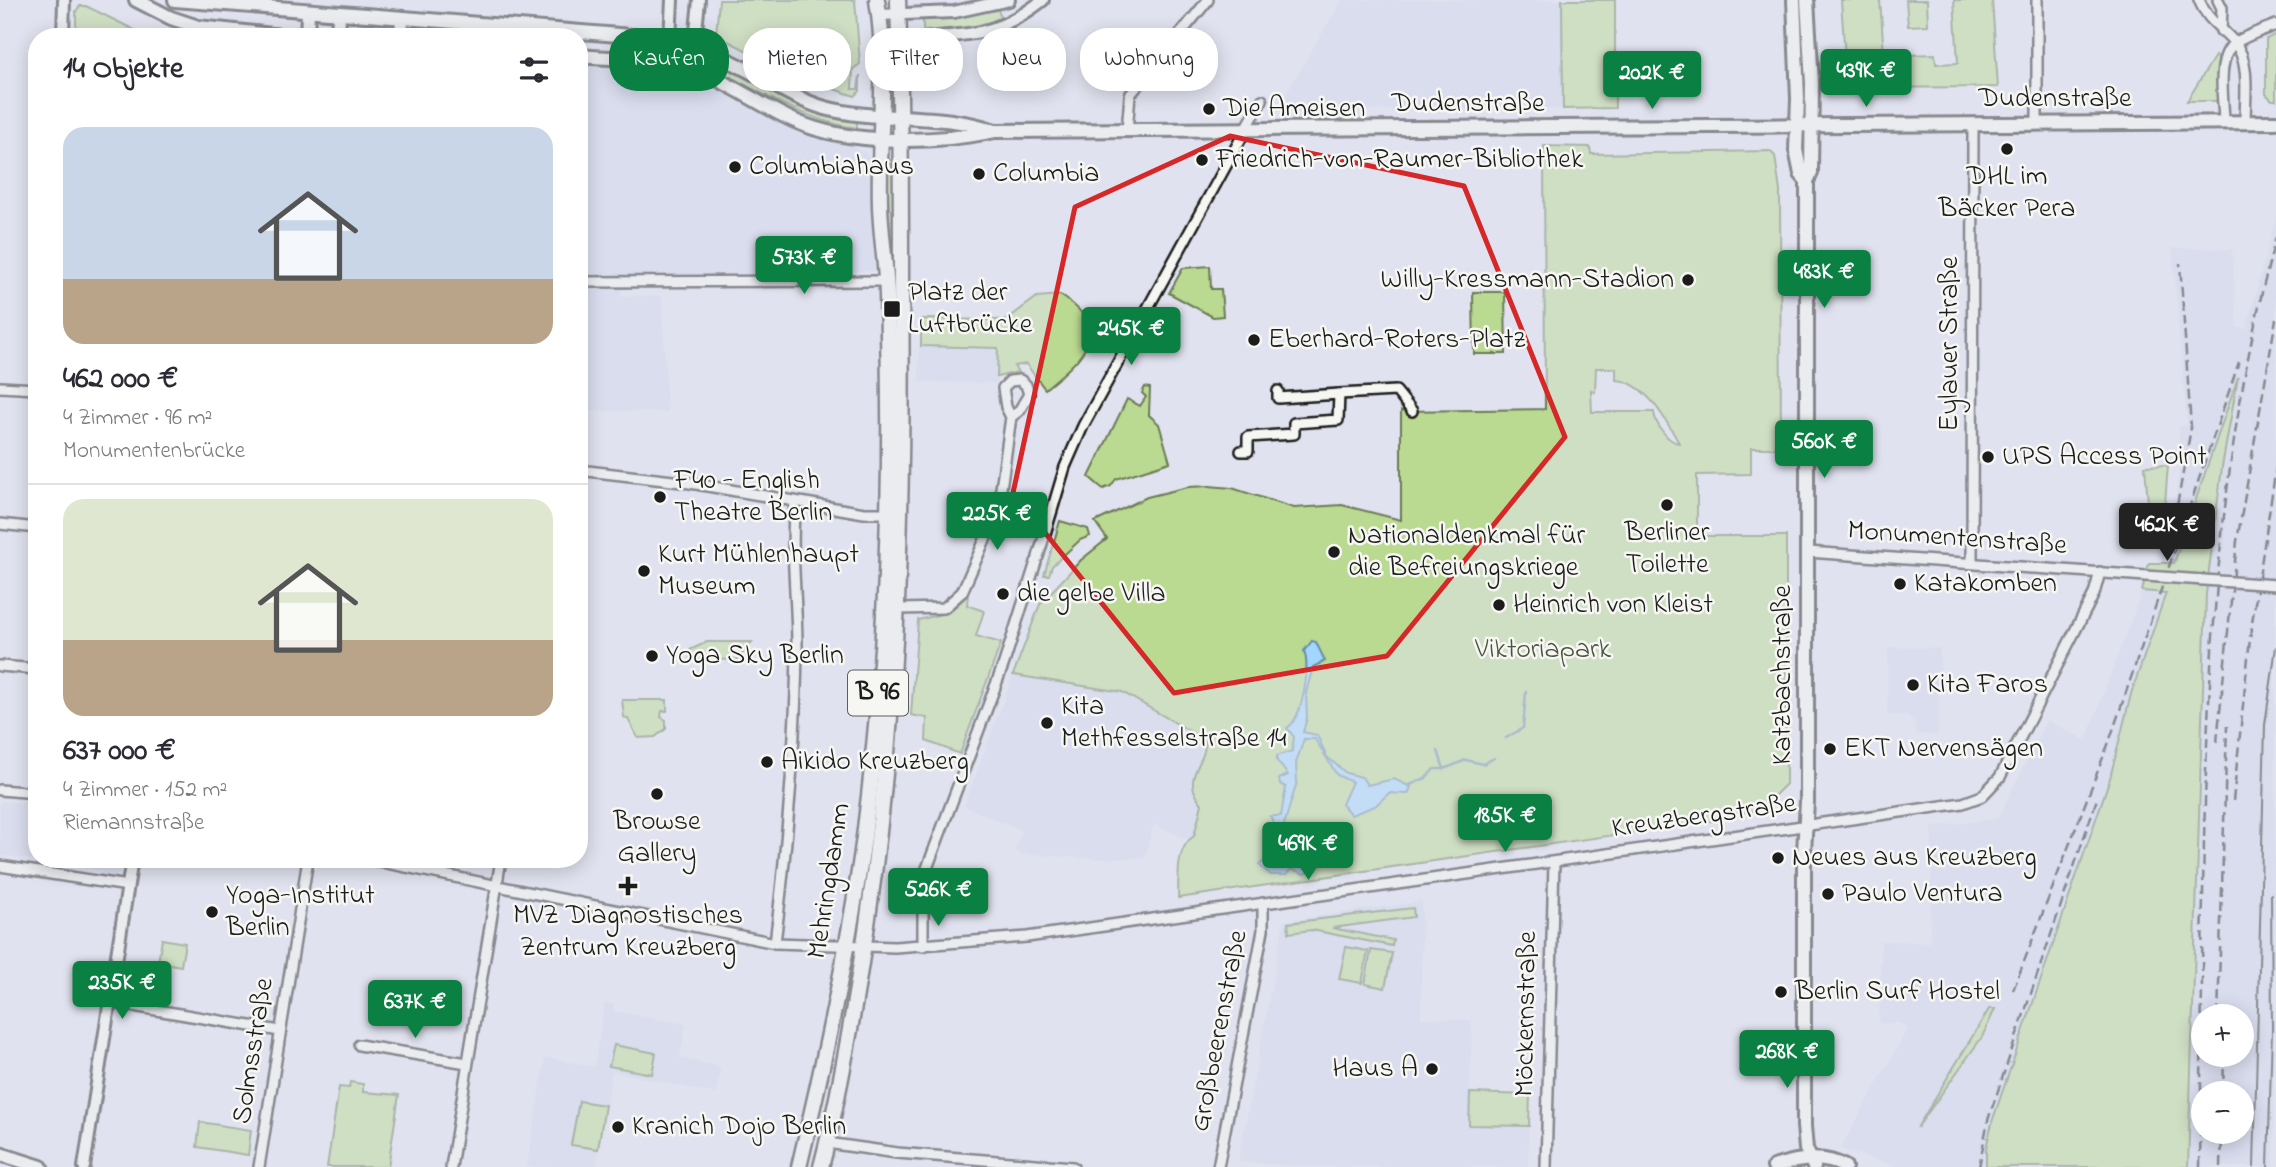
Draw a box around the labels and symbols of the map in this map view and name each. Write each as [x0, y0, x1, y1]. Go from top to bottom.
pin: 439K € [1809, 50, 1923, 109]
pin: 202K € [1595, 52, 1709, 111]
street label: Dudenstraße [1977, 79, 2132, 120]
street label: Dudenstraße [1390, 84, 1545, 125]
place label: Die Ameisen [1222, 89, 1365, 130]
marker: Die Ameisen [1201, 101, 1217, 117]
place label: Friedrich-von-Raumer-Bibliothek [1215, 140, 1584, 181]
marker: DHL im Bäcker Pera [1999, 141, 2015, 157]
place label: Columbiahaus [749, 147, 914, 188]
marker: Friedrich-von-Raumer-Bibliothek [1194, 152, 1210, 168]
place label: Columbia [993, 154, 1099, 195]
place label: DHL im Bäcker Pera [1938, 157, 2075, 230]
marker: Columbiahaus [727, 159, 743, 175]
marker: Columbia [971, 166, 987, 182]
pin: 573K € [747, 236, 861, 296]
pin: 483K € [1767, 250, 1881, 310]
street label: Eylauer Straße [1930, 256, 1971, 431]
place label: Willy-Kressmann-Stadion [1380, 260, 1674, 301]
marker: Willy-Kressmann-Stadion [1680, 272, 1696, 288]
place label: Platz der Luftbrücke [908, 273, 1033, 346]
marker: Platz der Luftbrücke [882, 299, 902, 319]
pin: 245K € [1074, 308, 1188, 367]
place label: Eberhard-Roters-Platz [1268, 320, 1526, 361]
marker: Eberhard-Roters-Platz [1246, 332, 1262, 348]
pin: 560K € [1767, 420, 1881, 480]
place label: UPS Access Point [2002, 437, 2207, 478]
marker: UPS Access Point [1980, 449, 1996, 465]
place label: F40 - English Theatre Berlin [673, 461, 832, 534]
marker: F40 - English Theatre Berlin [652, 489, 668, 505]
pin: 225K € [940, 492, 1054, 552]
marker: Berliner Toilette [1659, 497, 1675, 513]
pin: 462K € [2110, 504, 2224, 563]
street label: Monumentenstraße [1846, 511, 2068, 567]
place label: Berliner Toilette [1624, 513, 1710, 586]
place label: Nationaldenkmal für die Befreiungskriege [1348, 516, 1585, 589]
place label: Kurt Mühlenhaupt Museum [658, 535, 859, 608]
marker: Nationaldenkmal für die Befreiungskriege [1326, 544, 1342, 560]
marker: Kurt Mühlenhaupt Museum [636, 563, 652, 579]
place label: Katakomben [1914, 564, 2057, 605]
place label: die gelbe Villa [1017, 574, 1166, 615]
marker: Katakomben [1892, 576, 1908, 592]
street label: Katzbachstraße [1763, 584, 1804, 765]
place label: Heinrich von Kleist [1513, 585, 1713, 626]
marker: die gelbe Villa [995, 586, 1011, 602]
marker: Heinrich von Kleist [1491, 597, 1507, 613]
park label: Viktoriapark [1474, 630, 1612, 671]
place label: Yoga Sky Berlin [666, 636, 844, 677]
marker: Yoga Sky Berlin [644, 648, 660, 664]
place label: Kita Faros [1927, 665, 2048, 706]
road number: B 96 [848, 670, 908, 716]
marker: Kita Faros [1905, 677, 1921, 693]
place label: Kita Methfesselstraße 14 [1061, 687, 1287, 760]
marker: Kita Methfesselstraße 14 [1039, 715, 1055, 731]
place label: EKT Nervensägen [1844, 729, 2043, 770]
marker: EKT Nervensägen [1822, 741, 1838, 757]
place label: Aikido Kreuzberg [781, 742, 969, 783]
marker: Aikido Kreuzberg [759, 754, 775, 770]
street label: Kreuzbergstraße [1609, 784, 1799, 850]
marker: Browse Gallery [649, 786, 665, 802]
pin: 185K € [1448, 794, 1562, 854]
street label: Mehringdamm [797, 800, 863, 962]
place label: Browse Gallery [612, 802, 701, 875]
pin: 469K € [1251, 822, 1365, 882]
place label: Neues aus Kreuzberg [1792, 838, 2037, 879]
marker: Neues aus Kreuzberg [1770, 850, 1786, 866]
pin: 526K € [881, 869, 995, 928]
place label: Paulo Ventura [1842, 874, 2003, 915]
place label: Yoga-Institut Berlin [225, 876, 375, 949]
marker: MVZ Diagnostisches Zentrum Kreuzberg [618, 876, 638, 896]
marker: Paulo Ventura [1820, 886, 1836, 902]
place label: MVZ Diagnostisches Zentrum Kreuzberg [513, 896, 743, 969]
marker: Yoga-Institut Berlin [204, 904, 220, 920]
street label: Großbeerenstraße [1180, 926, 1260, 1135]
street label: Möckernstraße [1505, 930, 1549, 1097]
pin: 235K € [65, 962, 179, 1021]
place label: Berlin Surf Hostel [1794, 972, 2000, 1013]
street label: Solmsstraße [222, 975, 286, 1127]
pin: 637K € [358, 981, 472, 1040]
marker: Berlin Surf Hostel [1773, 984, 1789, 1000]
pin: 268K € [1730, 1030, 1844, 1090]
place label: Haus A [1332, 1049, 1418, 1090]
marker: Haus A [1424, 1061, 1440, 1077]
place label: Kranich Dojo Berlin [632, 1107, 846, 1148]
marker: Kranich Dojo Berlin [610, 1119, 626, 1135]

